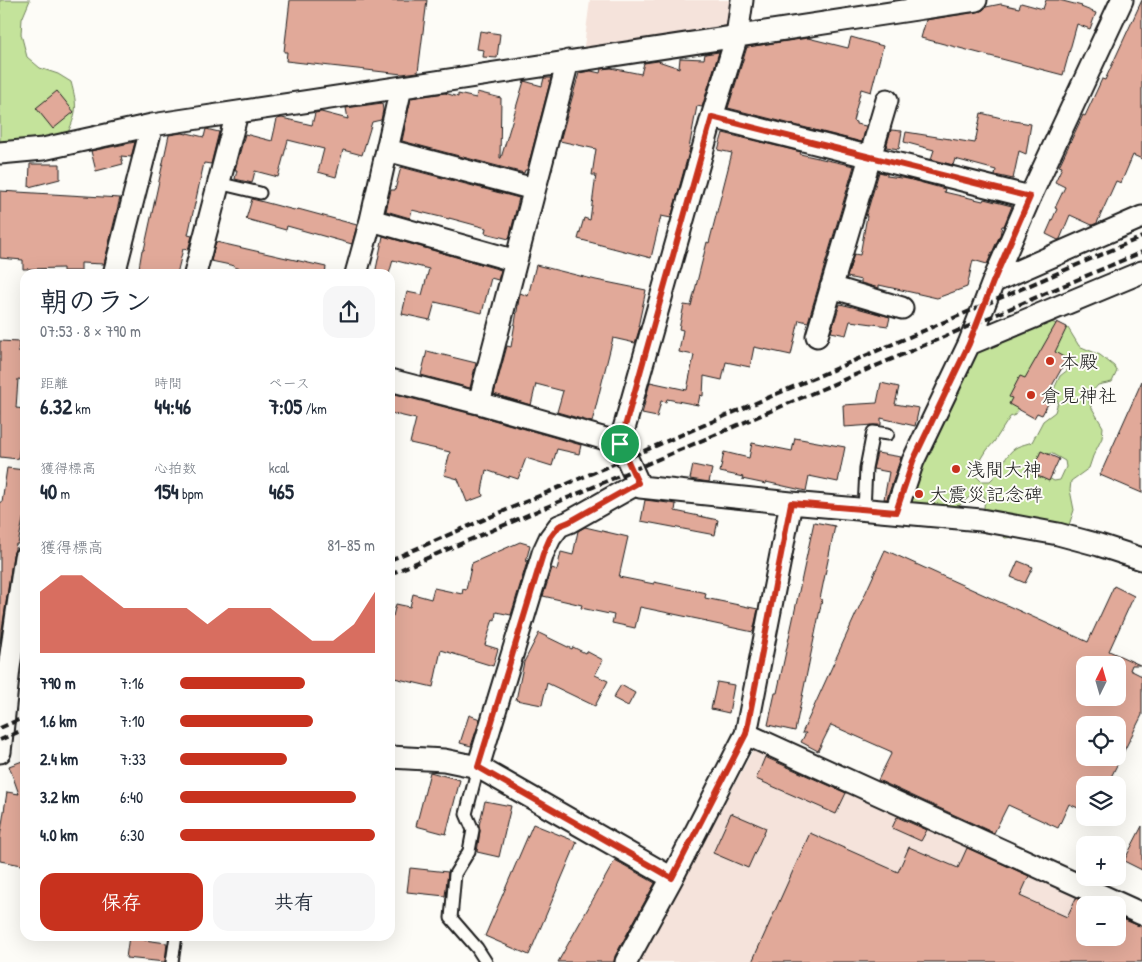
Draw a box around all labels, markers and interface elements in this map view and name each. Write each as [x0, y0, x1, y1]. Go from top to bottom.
text: 朝のラン [40, 282, 152, 320]
button: share [323, 286, 375, 338]
text: 07:53 · 8 × 790 m [40, 320, 141, 342]
place label: 本殿 [1060, 348, 1098, 374]
marker: 本殿 [1044, 355, 1056, 367]
text: 距離 [40, 373, 68, 392]
text: 時間 [154, 373, 182, 392]
text: ペース [269, 373, 310, 392]
place label: 倉見神社 [1041, 382, 1117, 408]
marker: 倉見神社 [1025, 389, 1037, 401]
text: 6.32 [40, 392, 72, 421]
text: 44:46 [154, 392, 191, 421]
text: 7:05 [269, 392, 302, 421]
text: km [72, 399, 91, 418]
text: /km [302, 399, 327, 418]
pin [599, 423, 641, 465]
icon: arrive [606, 430, 634, 458]
place label: 浅間大神 [966, 456, 1042, 482]
text: 獲得標高 [40, 458, 96, 477]
text: 心拍数 [154, 458, 196, 477]
text: kcal [269, 458, 289, 477]
marker: 浅間大神 [950, 463, 962, 475]
text: 40 [40, 477, 57, 506]
text: 154 [154, 477, 179, 506]
text: 465 [269, 477, 294, 506]
place label: 大震災記念碑 [929, 481, 1043, 507]
text: m [57, 484, 70, 503]
text: bpm [179, 484, 203, 503]
marker: 大震災記念碑 [913, 488, 925, 500]
text: 81–85 m [327, 534, 375, 556]
text: 獲得標高 [40, 536, 104, 558]
north arrow [1076, 656, 1126, 706]
map controls [1076, 656, 1126, 946]
text: 790 m [40, 672, 76, 694]
text: 7:16 [120, 672, 144, 694]
text: 1.6 km [40, 710, 77, 732]
text: 7:10 [120, 710, 145, 732]
button: locate [1076, 716, 1126, 766]
text: 2.4 km [40, 748, 78, 770]
text: 7:33 [120, 748, 146, 770]
button: layers [1076, 776, 1126, 826]
text: 3.2 km [40, 786, 79, 808]
text: 6:40 [120, 786, 143, 808]
text: 4.0 km [40, 824, 78, 846]
text: 6:30 [120, 824, 144, 846]
button: + [1076, 836, 1126, 886]
button: 保存 [40, 873, 203, 931]
button: 共有 [213, 873, 375, 931]
button: − [1076, 896, 1126, 946]

